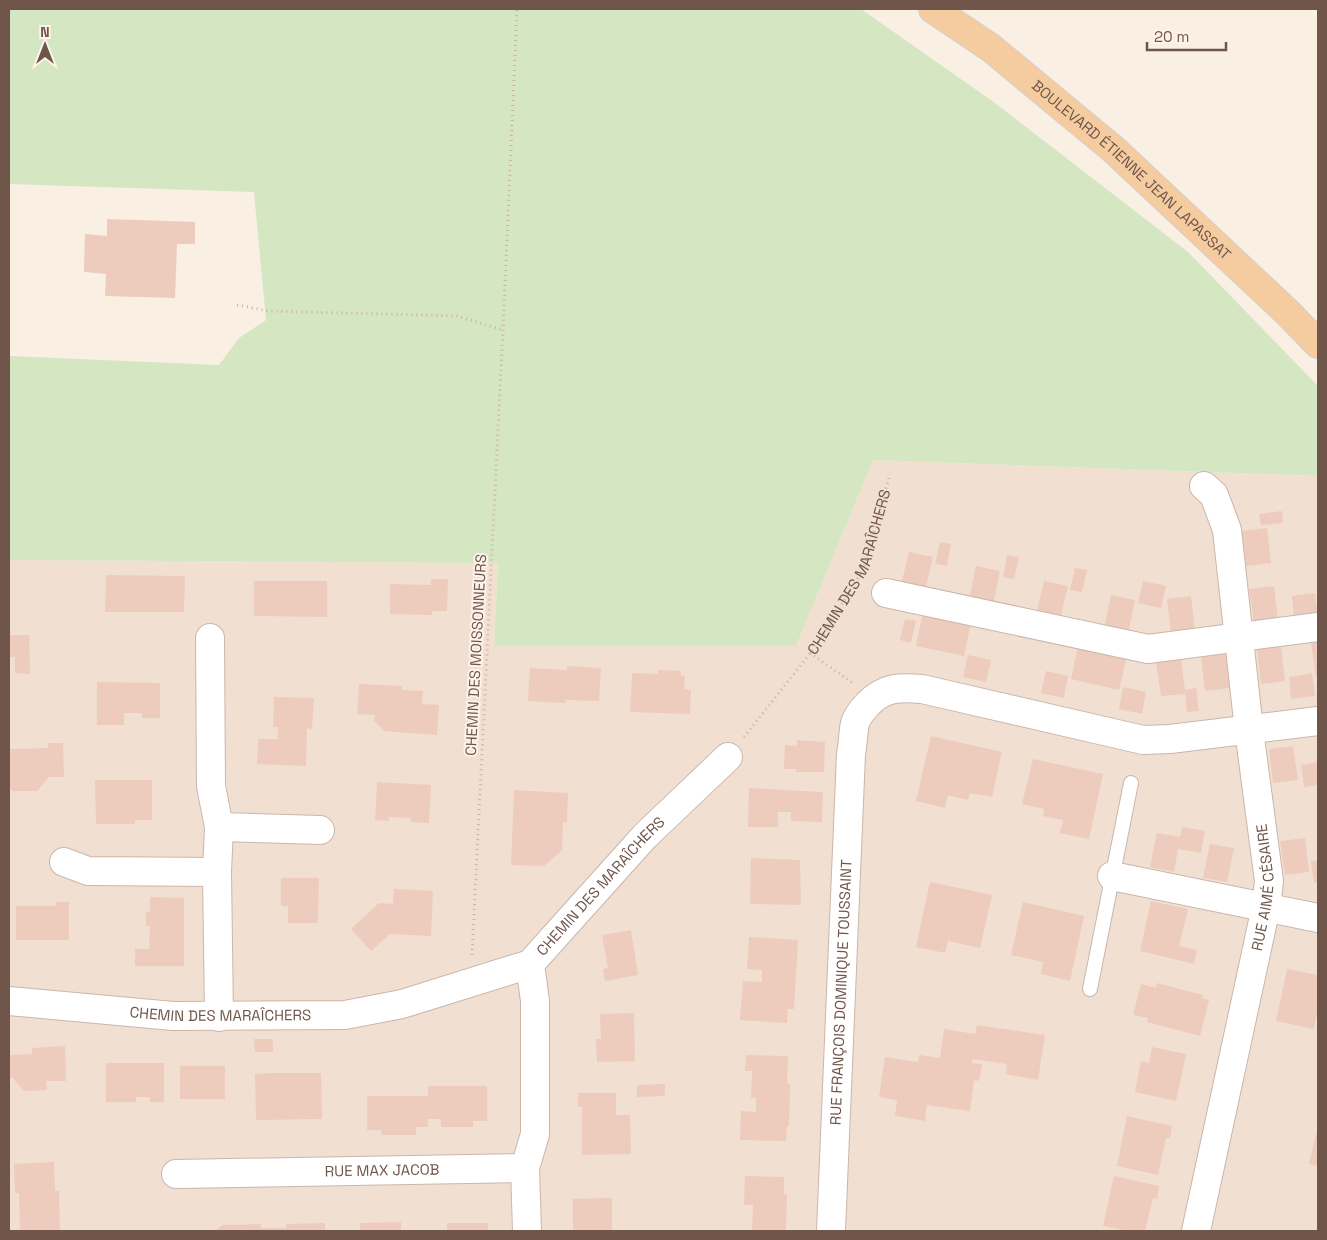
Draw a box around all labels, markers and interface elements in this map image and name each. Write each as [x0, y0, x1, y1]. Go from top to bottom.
north arrow [20, 20, 70, 70]
scale bar [1147, 20, 1226, 52]
text: N [40, 23, 50, 41]
text: 20 m [1154, 27, 1189, 46]
street label: BOULEVARD ÉTIENNE JEAN LAPASSAT [1028, 76, 1235, 264]
street label: CHEMIN DES MARAÎCHERS [803, 487, 894, 658]
street label: CHEMIN DES MOISSONNEURS [461, 554, 490, 756]
street label: CHEMIN DES MARAÎCHERS [532, 812, 668, 959]
street label: RUE AIMÉ CÉSAIRE [1247, 823, 1278, 953]
street label: RUE FRANÇOIS DOMINIQUE TOUSSAINT [825, 859, 856, 1126]
street label: CHEMIN DES MARAÎCHERS [129, 1002, 311, 1025]
street label: RUE MAX JACOB [324, 1159, 440, 1180]

